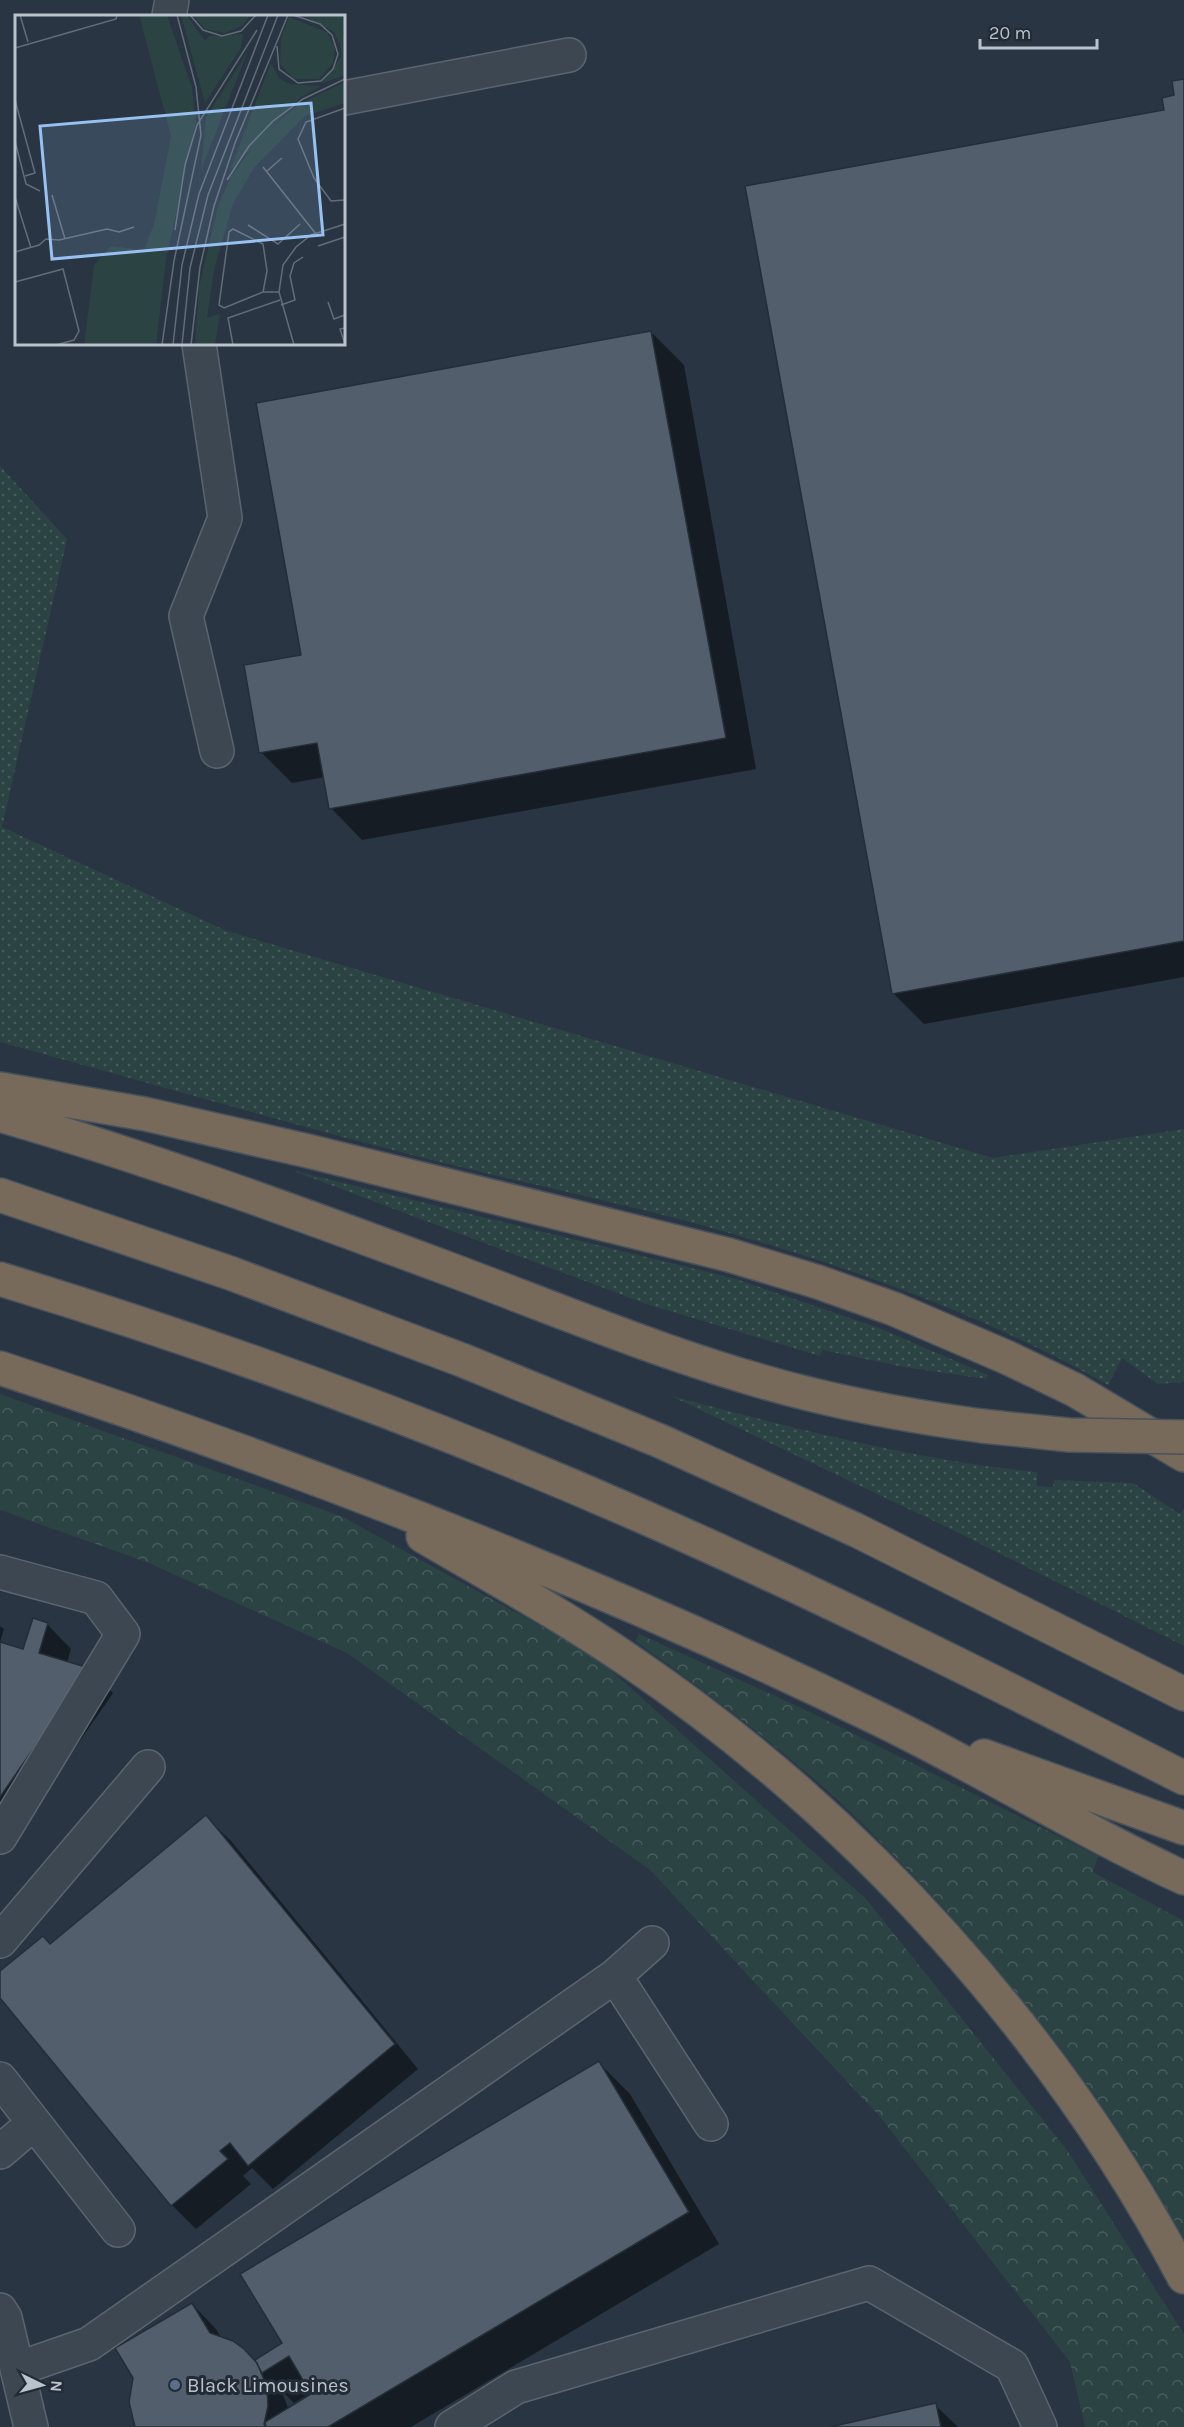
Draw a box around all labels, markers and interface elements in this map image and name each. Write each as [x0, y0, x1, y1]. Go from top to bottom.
scale bar [980, 12, 1097, 50]
inset map [15, 15, 345, 345]
text: 20 m [989, 22, 1031, 44]
north arrow [12, 2355, 72, 2415]
place label: Black Limousines [187, 2374, 349, 2397]
marker: Black Limousines [168, 2378, 182, 2392]
text: N [46, 2380, 66, 2393]

